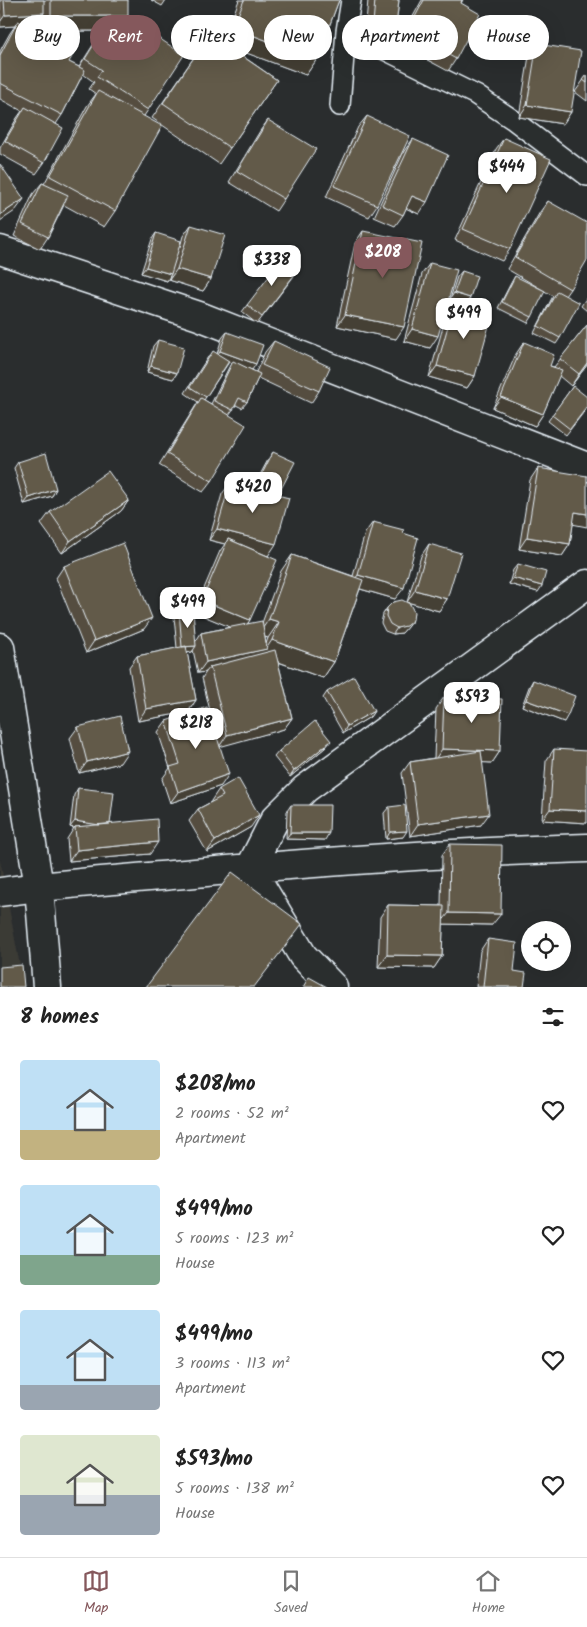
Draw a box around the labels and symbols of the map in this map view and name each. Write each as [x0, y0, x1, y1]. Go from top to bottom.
pin: $444 [477, 152, 537, 194]
pin: $208 [353, 236, 413, 279]
pin: $338 [242, 244, 302, 287]
pin: $499 [434, 298, 494, 340]
pin: $420 [223, 472, 283, 514]
pin: $499 [158, 586, 218, 629]
pin: $593 [442, 682, 502, 724]
pin: $218 [166, 708, 226, 750]

